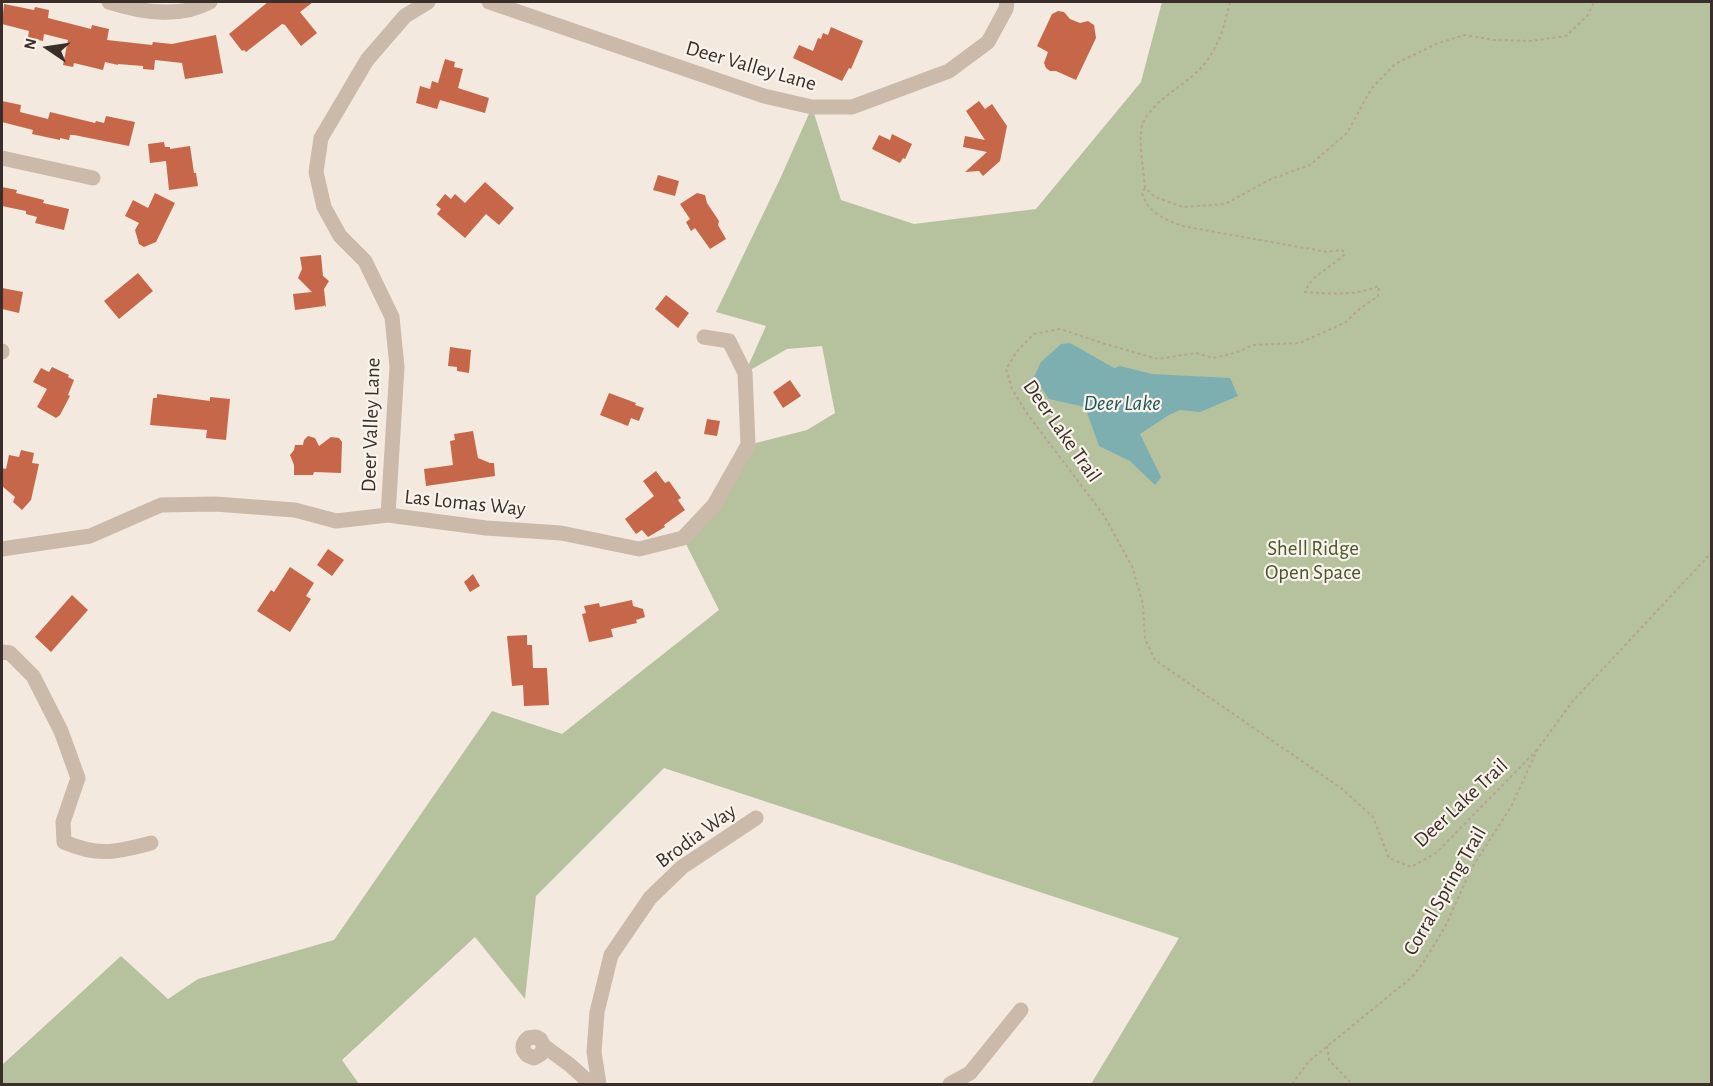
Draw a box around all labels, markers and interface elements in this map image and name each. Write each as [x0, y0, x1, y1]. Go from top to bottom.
north arrow [18, 18, 78, 78]
street label: Deer Valley Lane [683, 35, 819, 97]
text: N [21, 37, 40, 51]
street label: Deer Valley Lane [356, 357, 386, 493]
street label: Deer Lake Trail [1017, 375, 1107, 487]
water label: Deer Lake [1083, 390, 1161, 416]
street label: Las Lomas Way [403, 484, 527, 522]
park label: Shell Ridge Open Space [1265, 536, 1361, 586]
street label: Deer Lake Trail [1409, 753, 1513, 853]
street label: Brodia Way [651, 798, 741, 874]
street label: Corral Spring Trail [1398, 822, 1492, 960]

